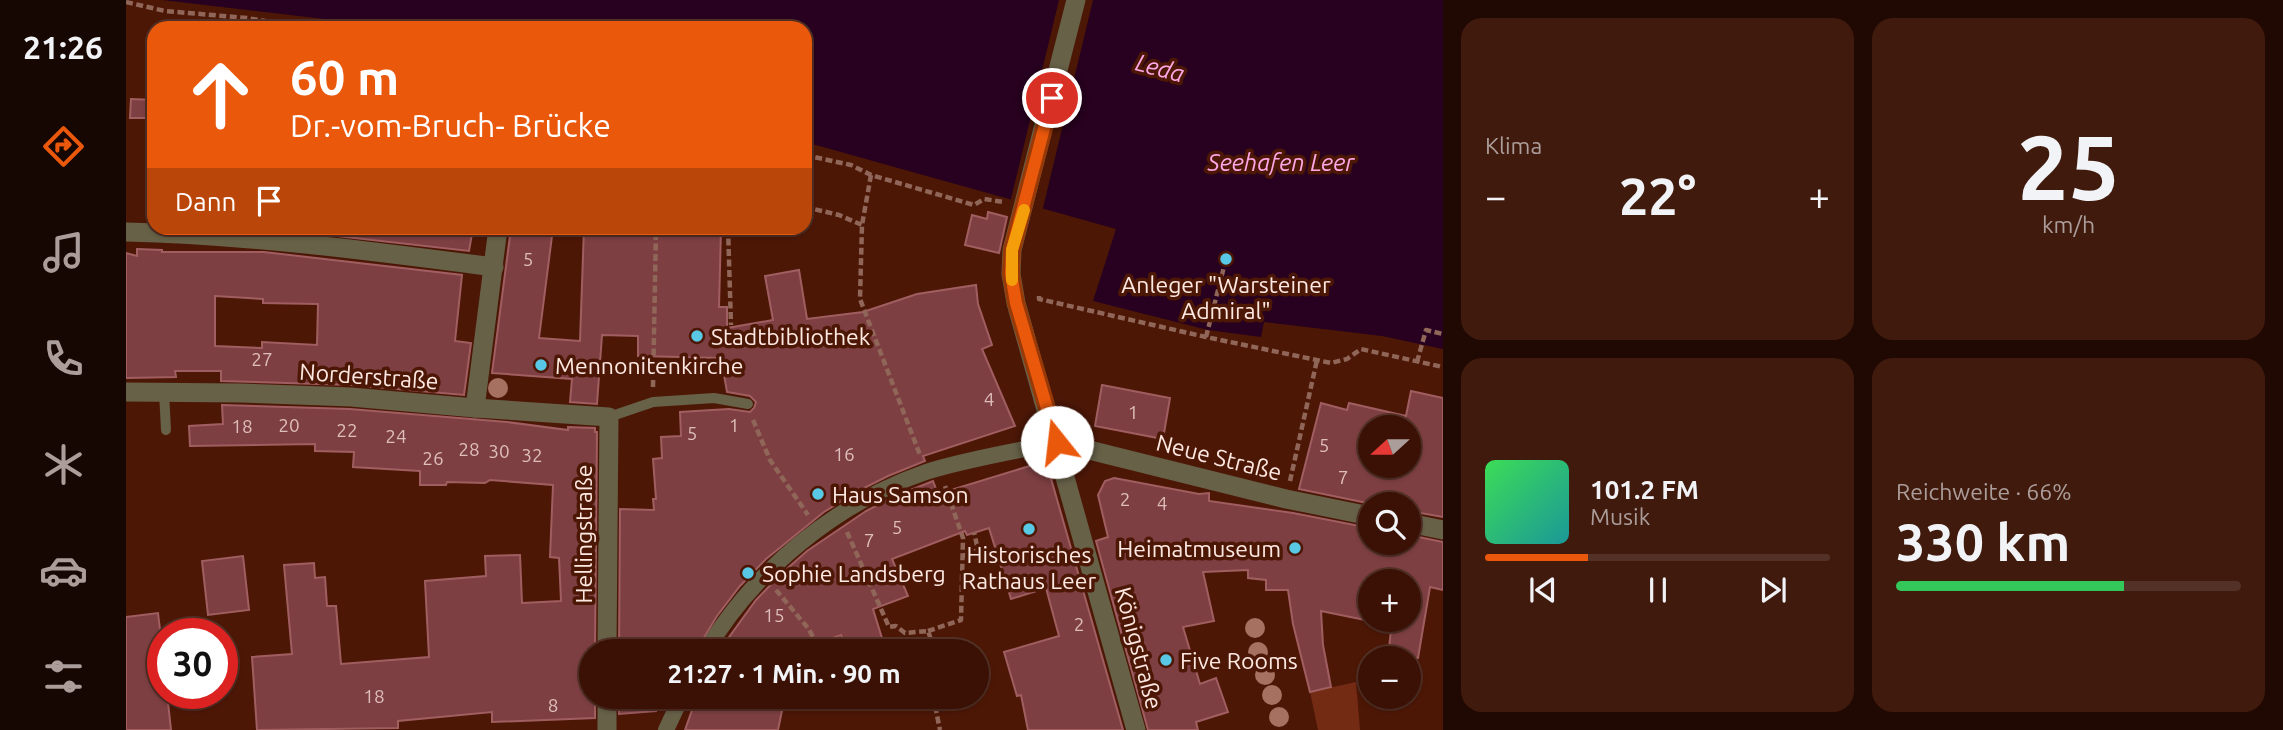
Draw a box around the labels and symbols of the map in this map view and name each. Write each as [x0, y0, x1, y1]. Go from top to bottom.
water label: Leda [1133, 49, 1187, 87]
pin [1022, 68, 1082, 128]
water label: Seehafen Leer [1207, 149, 1355, 176]
house number: 5 [523, 248, 533, 270]
marker: Anleger "Warsteiner Admiral" [1218, 251, 1234, 267]
place label: Anleger "Warsteiner Admiral" [1121, 272, 1331, 323]
place label: Stadtbibliothek [711, 324, 871, 349]
marker: Stadtbibliothek [689, 328, 705, 344]
house number: 27 [251, 348, 273, 370]
place label: Mennonitenkirche [555, 353, 743, 378]
marker: Mennonitenkirche [533, 357, 549, 373]
street label: Norderstraße [299, 359, 439, 393]
house number: 4 [984, 388, 994, 410]
house number: 1 [1128, 401, 1138, 423]
position arrow [1020, 405, 1094, 479]
house number: 20 [278, 414, 300, 436]
house number: 1 [729, 414, 739, 436]
house number: 18 [231, 415, 253, 437]
north arrow [1358, 415, 1421, 478]
house number: 22 [336, 419, 358, 441]
house number: 5 [687, 422, 697, 444]
house number: 24 [385, 425, 407, 447]
street label: Neue Straße [1154, 429, 1284, 485]
house number: 5 [1319, 434, 1329, 456]
house number: 28 [458, 438, 480, 460]
house number: 30 [488, 440, 510, 462]
house number: 16 [833, 443, 855, 465]
house number: 32 [521, 444, 543, 466]
house number: 26 [422, 447, 444, 469]
street label: Hellingstraße [571, 465, 596, 603]
house number: 7 [1338, 466, 1348, 488]
place label: Haus Samson [832, 482, 969, 507]
marker: Haus Samson [810, 486, 826, 502]
house number: 2 [1120, 488, 1130, 510]
house number: 4 [1157, 492, 1167, 514]
house number: 5 [892, 516, 902, 538]
marker: Historisches Rathaus Leer [1021, 521, 1037, 537]
house number: 7 [864, 529, 874, 551]
place label: Heimatmuseum [1117, 536, 1281, 561]
marker: Heimatmuseum [1287, 540, 1303, 556]
place label: Historisches Rathaus Leer [962, 542, 1096, 593]
place label: Sophie Landsberg [762, 561, 946, 586]
marker: Sophie Landsberg [740, 565, 756, 581]
street label: Königstraße [1111, 584, 1167, 712]
house number: 15 [763, 604, 785, 626]
house number: 2 [1074, 613, 1084, 635]
speed limit sign: 30 [147, 618, 238, 709]
place label: Five Rooms [1180, 648, 1298, 673]
marker: Five Rooms [1158, 652, 1174, 668]
house number: 18 [363, 685, 385, 707]
house number: 8 [548, 694, 558, 716]

